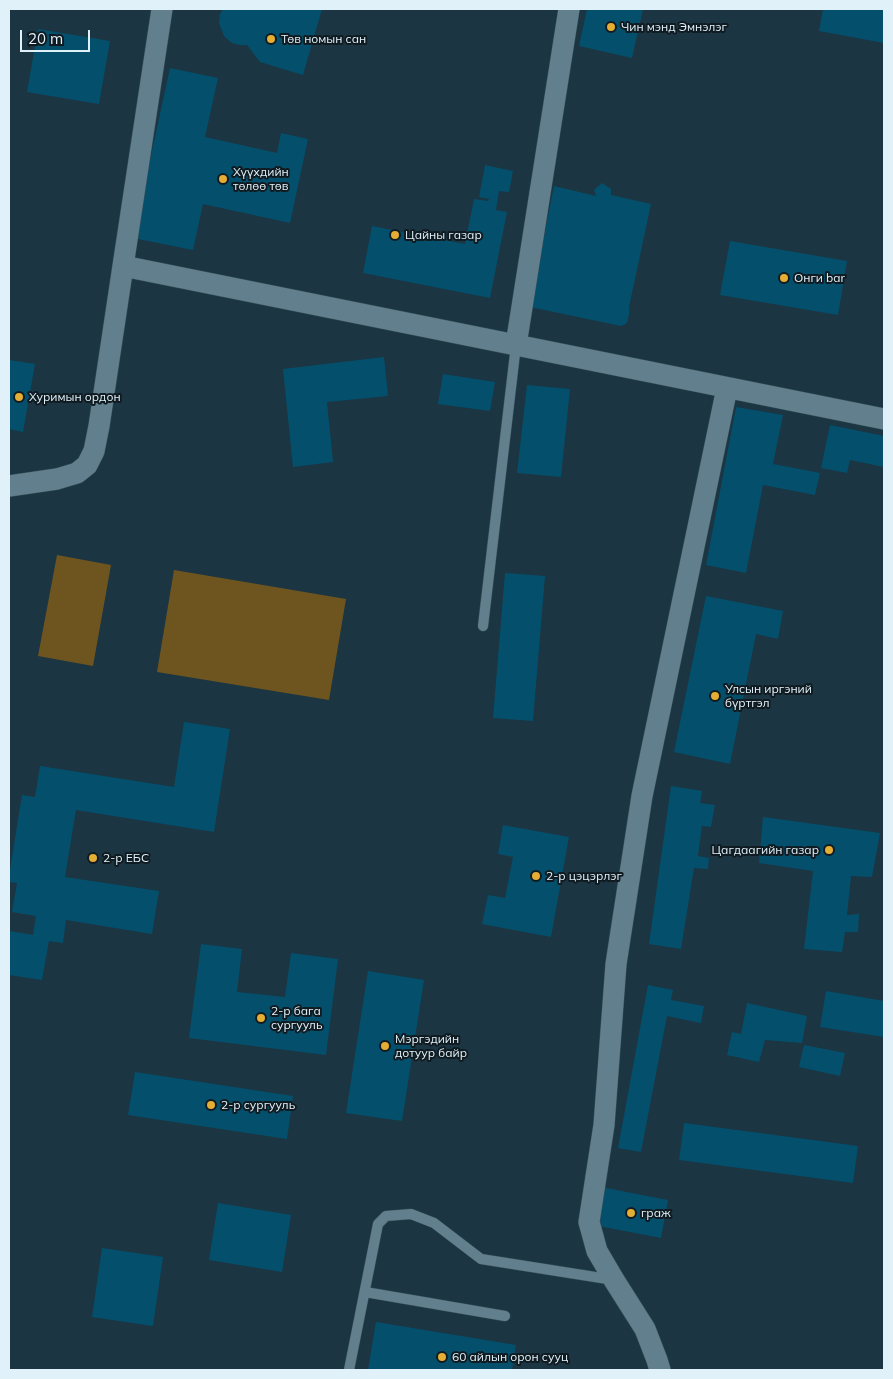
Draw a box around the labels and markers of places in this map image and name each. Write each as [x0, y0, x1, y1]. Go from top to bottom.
place label: Чин мэнд Эмнэлэг [621, 20, 727, 34]
marker: Чин мэнд Эмнэлэг [605, 21, 617, 33]
place label: Төв номын сан [281, 32, 366, 46]
marker: Төв номын сан [265, 33, 277, 45]
place label: Хүүхдийн төлөө төв [233, 165, 289, 193]
marker: Хүүхдийн төлөө төв [217, 173, 229, 185]
place label: Цайны газар [405, 228, 482, 242]
marker: Цайны газар [389, 229, 401, 241]
place label: Онги bar [794, 271, 845, 285]
marker: Онги bar [778, 272, 790, 284]
place label: Хуримын ордон [29, 390, 121, 404]
marker: Хуримын ордон [13, 391, 25, 403]
place label: Улсын иргэний бүртгэл [725, 682, 812, 710]
marker: Улсын иргэний бүртгэл [709, 690, 721, 702]
place label: Цагдаагийн газар [711, 843, 819, 857]
marker: Цагдаагийн газар [823, 844, 835, 856]
place label: 2-р ЕБС [103, 851, 149, 865]
marker: 2-р ЕБС [87, 852, 99, 864]
place label: 2-р цэцэрлэг [546, 869, 622, 883]
marker: 2-р цэцэрлэг [530, 870, 542, 882]
place label: 2-р бага сургууль [271, 1004, 322, 1032]
marker: 2-р бага сургууль [255, 1012, 267, 1024]
place label: Мэргэдийн дотуур байр [395, 1032, 467, 1060]
marker: Мэргэдийн дотуур байр [379, 1040, 391, 1052]
place label: 2-р сургууль [221, 1098, 295, 1112]
marker: 2-р сургууль [205, 1099, 217, 1111]
place label: граж [641, 1206, 671, 1220]
marker: граж [625, 1207, 637, 1219]
place label: 60 айлын орон сууц [452, 1350, 568, 1364]
marker: 60 айлын орон сууц [436, 1351, 448, 1363]

